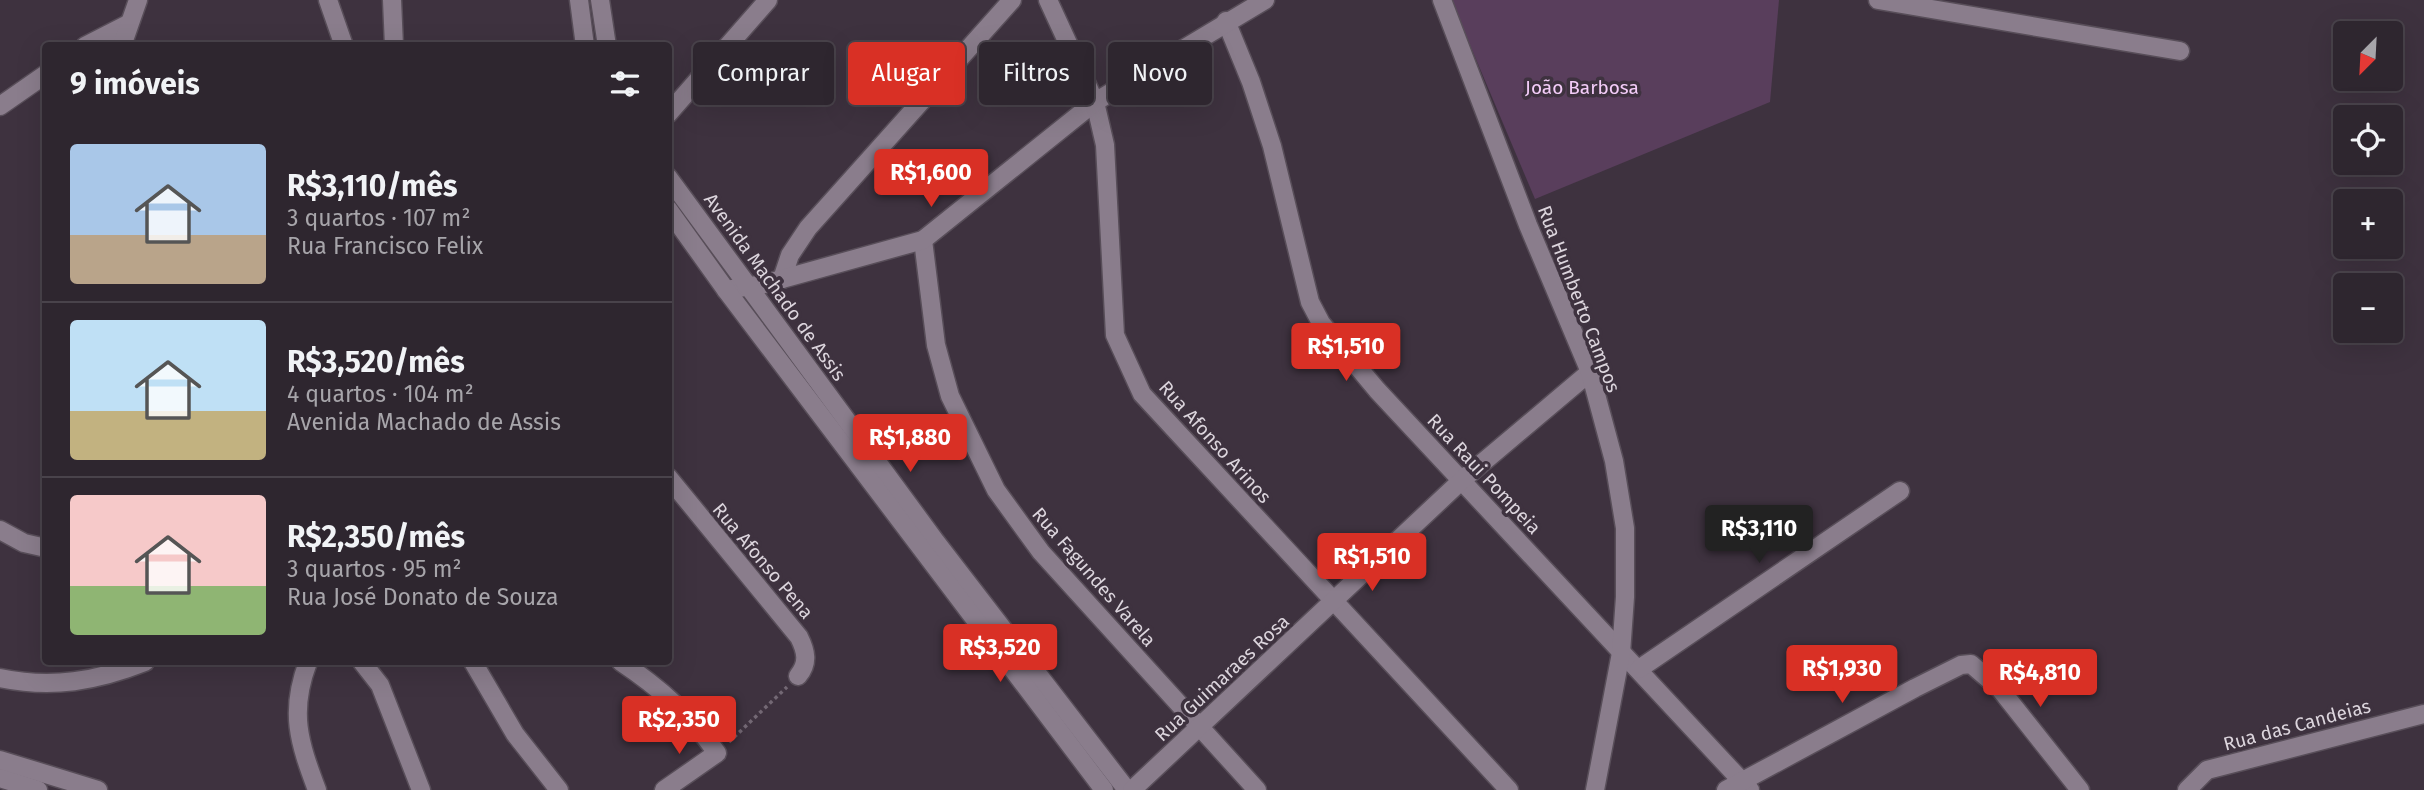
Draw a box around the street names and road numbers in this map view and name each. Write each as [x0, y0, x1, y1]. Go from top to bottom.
street label: Avenida Machado de Assis [699, 189, 851, 385]
street label: Rua Humberto Campos [1533, 202, 1625, 396]
street label: Rua Afonso Arinos [1154, 376, 1276, 508]
street label: Rua Raui Pompeia [1422, 409, 1546, 539]
street label: Rua Afonso Pena [708, 498, 818, 624]
street label: Rua Fagundes Varela [1027, 503, 1161, 651]
street label: Rua Guimaraes Rosa [1150, 610, 1294, 746]
street label: Rua das Candeias [2221, 694, 2373, 756]

